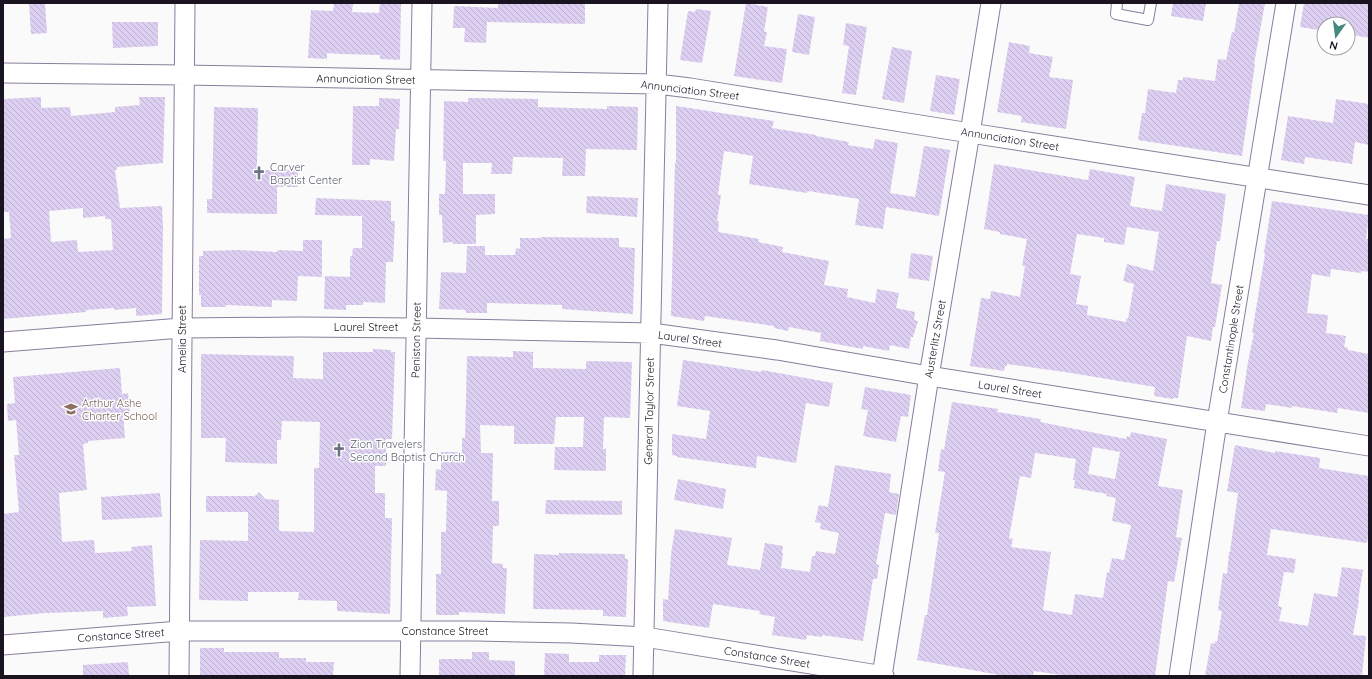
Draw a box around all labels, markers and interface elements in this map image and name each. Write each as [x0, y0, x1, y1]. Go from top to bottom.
north arrow [1316, 16, 1356, 56]
text: N [1328, 38, 1339, 53]
street label: Annunciation Street [316, 71, 416, 87]
street label: Annunciation Street [640, 77, 740, 103]
street label: Annunciation Street [960, 124, 1060, 154]
place label: Carver Baptist Center [270, 160, 343, 187]
church icon: Carver Baptist Center [251, 165, 267, 181]
street label: Constantinople Street [1216, 284, 1247, 394]
street label: Austerlitz Street [921, 298, 949, 379]
street label: Peniston Street [408, 301, 424, 378]
street label: Amelia Street [175, 305, 189, 373]
street label: Laurel Street [334, 320, 398, 334]
street label: Laurel Street [657, 328, 723, 350]
street label: General Taylor Street [641, 357, 657, 465]
street label: Laurel Street [977, 377, 1043, 401]
place label: Arthur Ashe Charter School [82, 396, 157, 423]
school or university icon: Arthur Ashe Charter School [63, 401, 79, 417]
place label: Zion Travelers Second Baptist Church [350, 437, 465, 464]
church icon: Zion Travelers Second Baptist Church [331, 442, 347, 458]
street label: Constance Street [401, 624, 489, 638]
street label: Constance Street [77, 625, 165, 645]
street label: Constance Street [723, 643, 811, 671]

